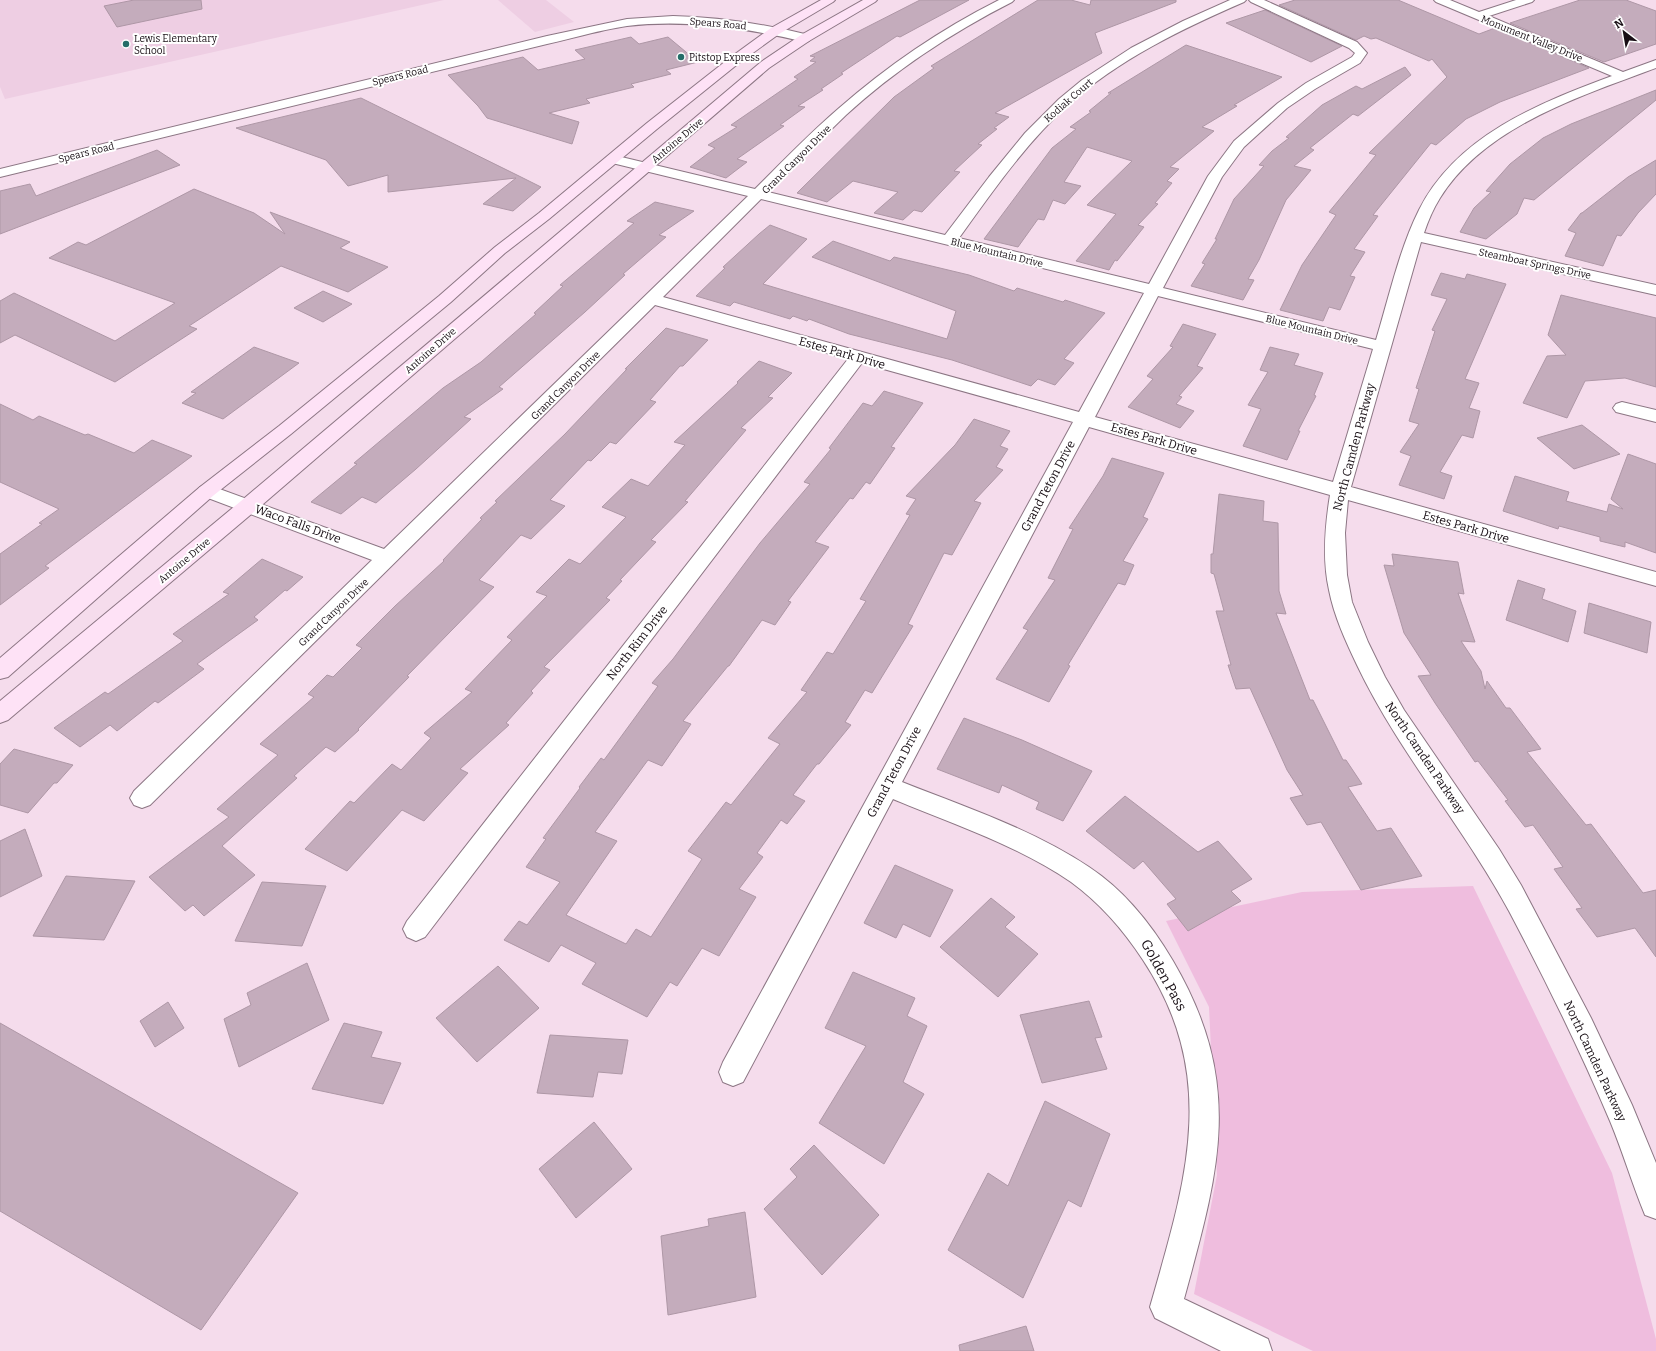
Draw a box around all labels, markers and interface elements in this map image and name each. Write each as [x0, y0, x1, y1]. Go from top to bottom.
north arrow [1604, 12, 1644, 52]
street label: Monument Valley Drive [1479, 13, 1584, 65]
street label: Spears Road [689, 16, 747, 32]
text: N [1612, 16, 1627, 32]
place label: Lewis Elementary School [134, 33, 218, 57]
marker: Lewis Elementary School [121, 39, 131, 49]
marker: Pitstop Express [676, 52, 686, 62]
place label: Pitstop Express [689, 52, 760, 64]
street label: Spears Road [371, 63, 429, 89]
street label: Kodiak Court [1042, 76, 1096, 125]
street label: Antoine Drive [649, 116, 706, 166]
street label: Grand Canyon Drive [760, 123, 834, 197]
street label: Spears Road [57, 140, 115, 166]
street label: Blue Mountain Drive [949, 236, 1044, 270]
street label: Steamboat Springs Drive [1477, 246, 1592, 282]
street label: Blue Mountain Drive [1264, 313, 1359, 347]
street label: Antoine Drive [403, 325, 459, 376]
street label: Estes Park Drive [797, 334, 887, 372]
street label: Grand Canyon Drive [529, 349, 603, 423]
street label: North Camden Parkway [1330, 381, 1378, 512]
street label: Estes Park Drive [1109, 420, 1199, 458]
street label: Grand Teton Drive [1018, 438, 1078, 534]
street label: Waco Falls Drive [253, 502, 343, 546]
street label: Estes Park Drive [1421, 508, 1511, 546]
street label: Antoine Drive [156, 536, 213, 586]
street label: Grand Canyon Drive [296, 576, 371, 649]
street label: North Rim Drive [604, 603, 670, 683]
street label: North Camden Parkway [1382, 699, 1468, 817]
street label: Grand Teton Drive [864, 724, 924, 820]
street label: Golden Pass [1137, 937, 1190, 1014]
street label: North Camden Parkway [1561, 998, 1629, 1124]

